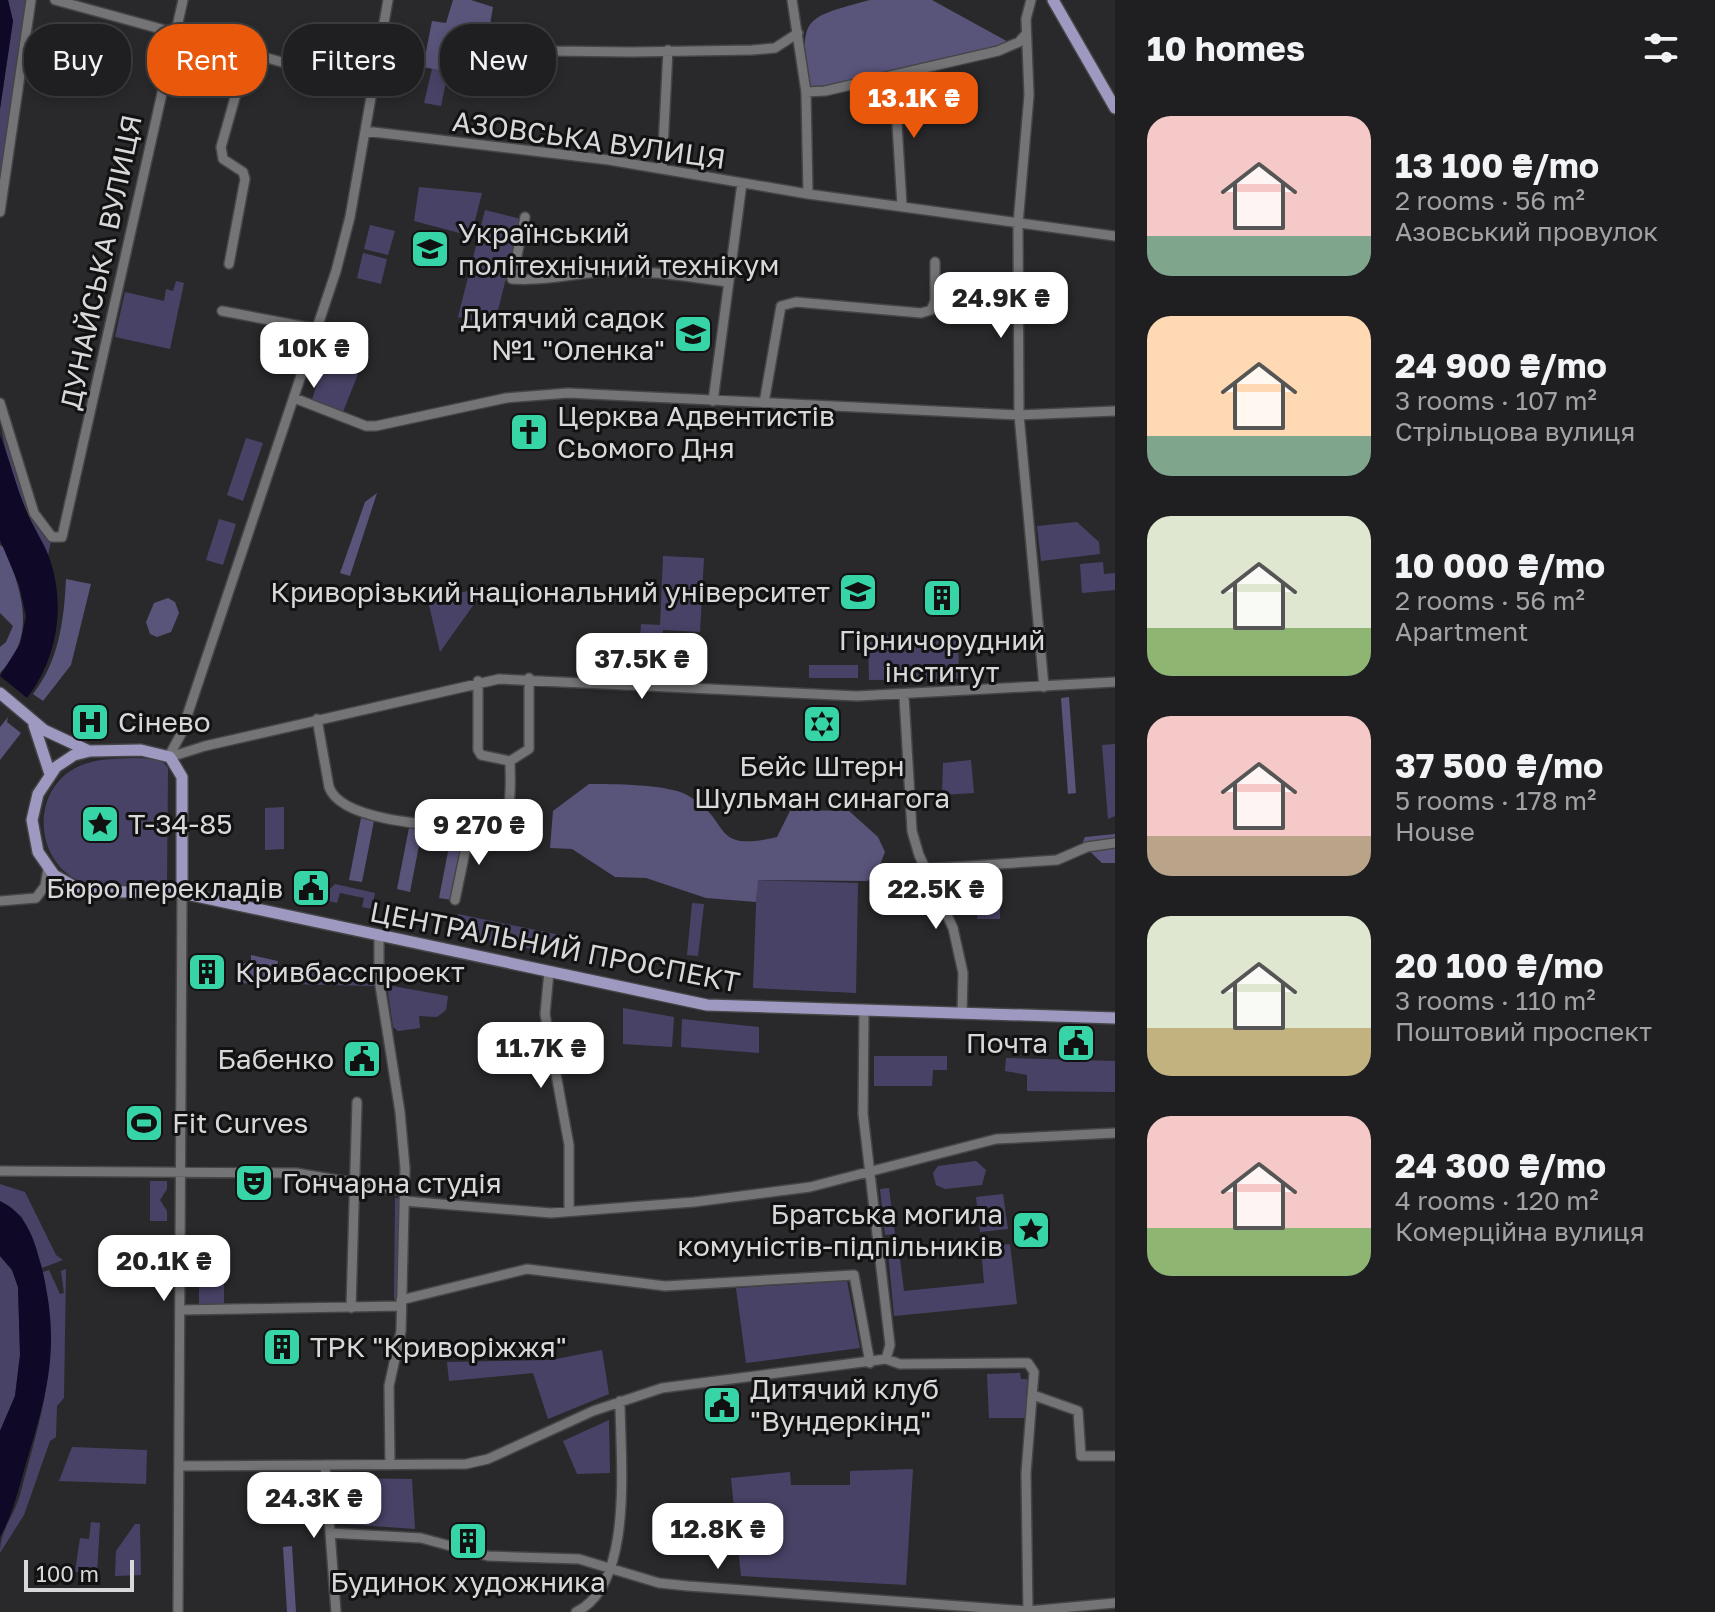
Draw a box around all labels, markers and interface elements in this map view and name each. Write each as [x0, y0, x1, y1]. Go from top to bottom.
chip: Buy [24, 24, 131, 96]
chip: Rent [147, 24, 267, 96]
chip: Filters [283, 24, 424, 96]
chip: New [440, 24, 556, 96]
icon: filters [1639, 26, 1683, 70]
text: 10 homes [1147, 28, 1305, 68]
pin: 13.1K ₴ [840, 72, 988, 140]
text: 13.1K ₴ [868, 82, 960, 113]
street label: АЗОВСЬКА ВУЛИЦЯ [450, 104, 728, 175]
street label: ДУНАЙСЬКА ВУЛИЦЯ [53, 112, 148, 412]
text: 13 100 ₴/mo [1395, 145, 1599, 185]
icon: home [1211, 148, 1307, 244]
text: 2 rooms · 56 m² [1395, 185, 1585, 216]
place label: Український політехнічний технікум [458, 216, 779, 281]
text: Азовський провулок [1395, 216, 1658, 247]
school or university icon: Український політехнічний технікум [409, 228, 451, 270]
pin: 24.9K ₴ [927, 272, 1075, 340]
text: 24.9K ₴ [952, 282, 1050, 313]
place label: Дитячий садок №1 "Оленка" [460, 301, 665, 366]
school or university icon: Дитячий садок №1 "Оленка" [672, 313, 714, 355]
pin: 10K ₴ [258, 322, 370, 390]
text: 10K ₴ [278, 332, 350, 363]
text: 24 900 ₴/mo [1395, 345, 1607, 385]
icon: home [1211, 348, 1307, 444]
text: 3 rooms · 107 m² [1395, 385, 1597, 416]
place label: Церква Адвентистів Сьомого Дня [557, 399, 835, 464]
church icon: Церква Адвентистів Сьомого Дня [508, 411, 550, 453]
text: Стрільцова вулиця [1395, 416, 1635, 447]
text: 10 000 ₴/mo [1395, 545, 1605, 585]
icon: home [1211, 548, 1307, 644]
school or university icon: Криворізький національний університет [837, 571, 879, 613]
place label: Криворізький національний університет [270, 575, 830, 608]
building icon: Гірничорудний інститут [921, 577, 963, 619]
text: 2 rooms · 56 m² [1395, 585, 1585, 616]
text: Apartment [1395, 616, 1528, 647]
place label: Гірничорудний інститут [839, 623, 1045, 688]
pin: 37.5K ₴ [568, 633, 716, 701]
text: 37.5K ₴ [594, 643, 690, 674]
hospital icon: Сінево [69, 701, 111, 743]
synagogue icon: Бейс Штерн Шульман синагога [801, 703, 843, 745]
place label: Сінево [118, 705, 211, 738]
text: 37 500 ₴/mo [1395, 745, 1603, 785]
icon: home [1211, 748, 1307, 844]
place label: Бейс Штерн Шульман синагога [694, 749, 950, 814]
text: 5 rooms · 178 m² [1395, 785, 1596, 816]
pin: 9 270 ₴ [405, 799, 553, 867]
place icon: Т-34-85 [79, 803, 121, 845]
place label: Т-34-85 [128, 807, 233, 840]
text: 9 270 ₴ [433, 809, 525, 840]
text: House [1395, 816, 1475, 847]
pin: 22.5K ₴ [862, 863, 1010, 931]
public building icon: Бюро перекладів [290, 867, 332, 909]
place label: Бюро перекладів [46, 871, 283, 904]
text: 22.5K ₴ [887, 873, 985, 904]
street label: ЦЕНТРАЛЬНИЙ ПРОСПЕКТ [367, 894, 743, 999]
text: 20 100 ₴/mo [1395, 945, 1604, 985]
icon: home [1211, 948, 1307, 1044]
building icon: Кривбасспроект [186, 951, 228, 993]
place label: Кривбасспроект [235, 955, 465, 988]
text: 3 rooms · 110 m² [1395, 985, 1596, 1016]
text: Поштовий проспект [1395, 1016, 1652, 1047]
pin: 11.7K ₴ [467, 1022, 615, 1090]
public building icon: Почта [1055, 1022, 1097, 1064]
place label: Почта [966, 1026, 1048, 1059]
text: 11.7K ₴ [496, 1032, 586, 1063]
public building icon: Бабенко [341, 1038, 383, 1080]
place label: Бабенко [217, 1042, 334, 1075]
sports icon: Fit Curves [123, 1102, 165, 1144]
place label: Fit Curves [172, 1106, 308, 1139]
text: 24 300 ₴/mo [1395, 1145, 1606, 1185]
icon: home [1211, 1148, 1307, 1244]
theatre icon: Гончарна студія [233, 1162, 275, 1204]
place label: Гончарна студія [282, 1166, 502, 1199]
text: 4 rooms · 120 m² [1395, 1185, 1599, 1216]
place label: Братська могила комуністів-підпільників [677, 1197, 1003, 1262]
place icon: Братська могила комуністів-підпільників [1010, 1209, 1052, 1251]
text: Комерційна вулиця [1395, 1216, 1645, 1247]
pin: 20.1K ₴ [90, 1235, 238, 1303]
text: 20.1K ₴ [116, 1245, 212, 1276]
building icon: ТРК "Криворіжжя" [261, 1326, 303, 1368]
place label: ТРК "Криворіжжя" [310, 1330, 567, 1363]
place label: Дитячий клуб "Вундеркінд" [750, 1372, 939, 1437]
public building icon: Дитячий клуб "Вундеркінд" [701, 1384, 743, 1426]
pin: 24.3K ₴ [240, 1472, 388, 1540]
text: 24.3K ₴ [265, 1482, 363, 1513]
pin: 12.8K ₴ [644, 1503, 792, 1571]
text: 12.8K ₴ [670, 1513, 766, 1544]
building icon: Будинок художника [447, 1520, 489, 1562]
scale bar [24, 1556, 134, 1592]
text: 100 m [36, 1560, 99, 1587]
place label: Будинок художника [330, 1565, 606, 1598]

